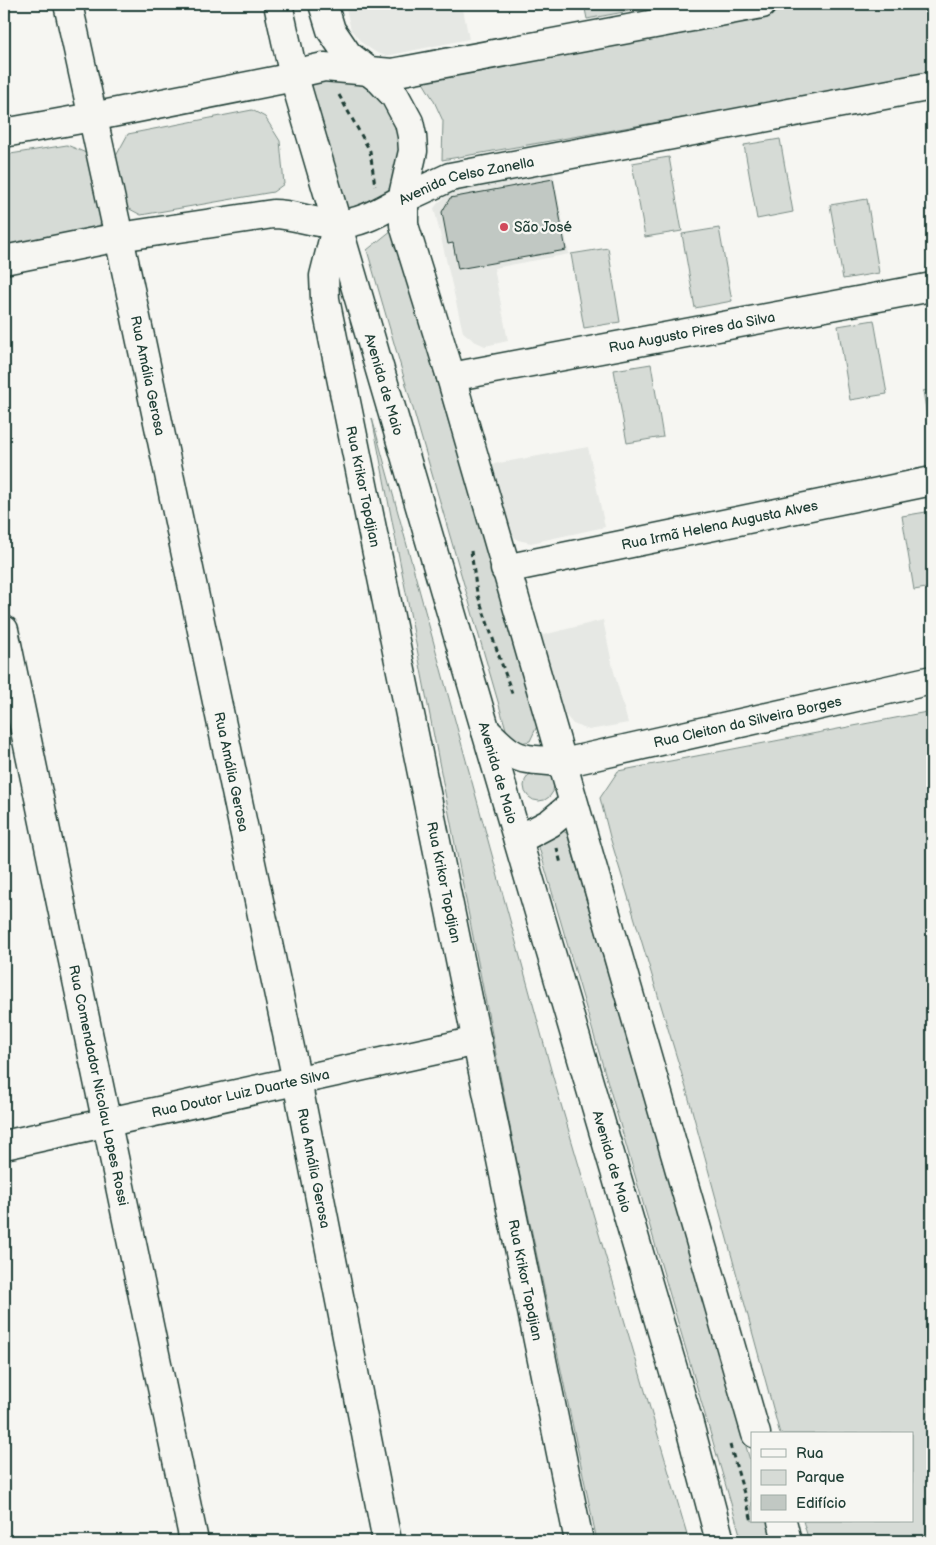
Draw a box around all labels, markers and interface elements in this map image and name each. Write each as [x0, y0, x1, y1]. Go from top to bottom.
street label: Avenida Celso Zanella [396, 153, 535, 208]
place label: São José [514, 219, 572, 236]
marker: São José [498, 221, 510, 233]
street label: Rua Augusto Pires da Silva [607, 308, 776, 356]
street label: Rua Amália Gerosa [127, 314, 169, 437]
street label: Avenida de Maio [361, 331, 407, 437]
street label: Rua Krikor Topdjian [343, 424, 384, 549]
street label: Rua Irmã Helena Augusta Alves [620, 496, 819, 553]
street label: Rua Cleiton da Silveira Borges [652, 692, 843, 751]
street label: Rua Amália Gerosa [211, 710, 253, 833]
street label: Avenida de Maio [475, 720, 521, 826]
street label: Rua Krikor Topdjian [424, 820, 465, 945]
street label: Rua Comendador Nicolau Lopes Rossi [66, 963, 132, 1207]
street label: Rua Doutor Luiz Duarte Silva [150, 1065, 331, 1121]
street label: Rua Amália Gerosa [294, 1107, 334, 1230]
street label: Avenida de Maio [589, 1109, 635, 1215]
street label: Rua Krikor Topdjian [505, 1218, 546, 1342]
legend [751, 1432, 914, 1522]
text: Rua [796, 1444, 824, 1463]
text: Parque [796, 1468, 845, 1487]
text: Edifício [796, 1494, 846, 1513]

